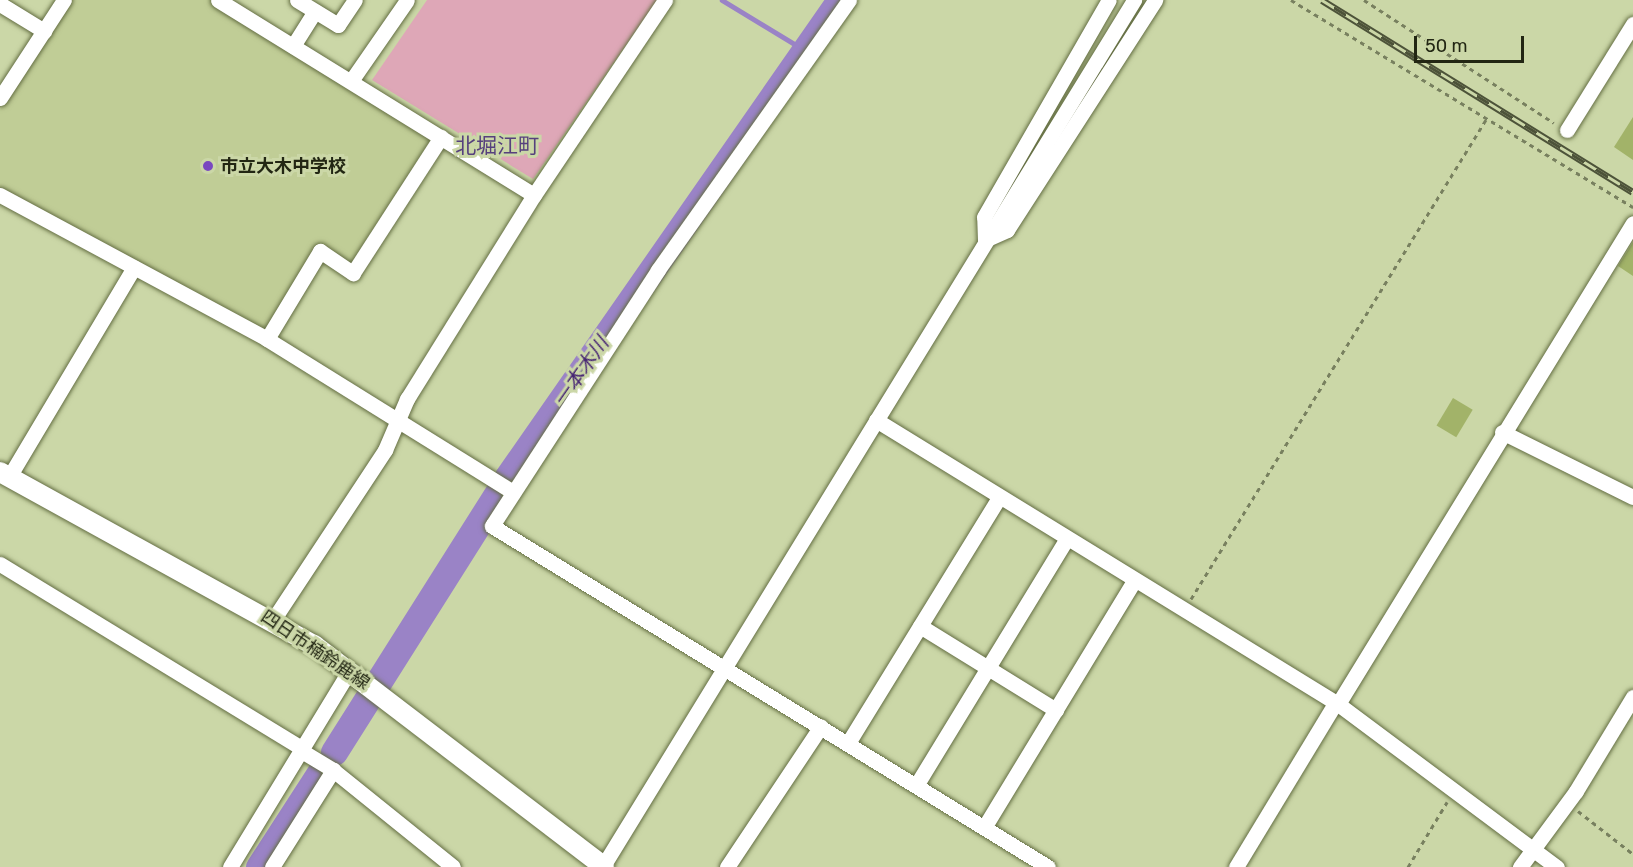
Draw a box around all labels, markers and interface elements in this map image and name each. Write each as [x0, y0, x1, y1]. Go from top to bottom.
scale bar [1417, 24, 1526, 62]
text: 50 m [1425, 35, 1468, 57]
district label: 北堀江町 [455, 133, 539, 159]
place label: 市立大木中学校 [220, 155, 346, 177]
marker: 市立大木中学校 [201, 159, 215, 173]
water label: 一本木川 [548, 332, 614, 412]
street label: 四日市楠鈴鹿線 [257, 606, 373, 694]

